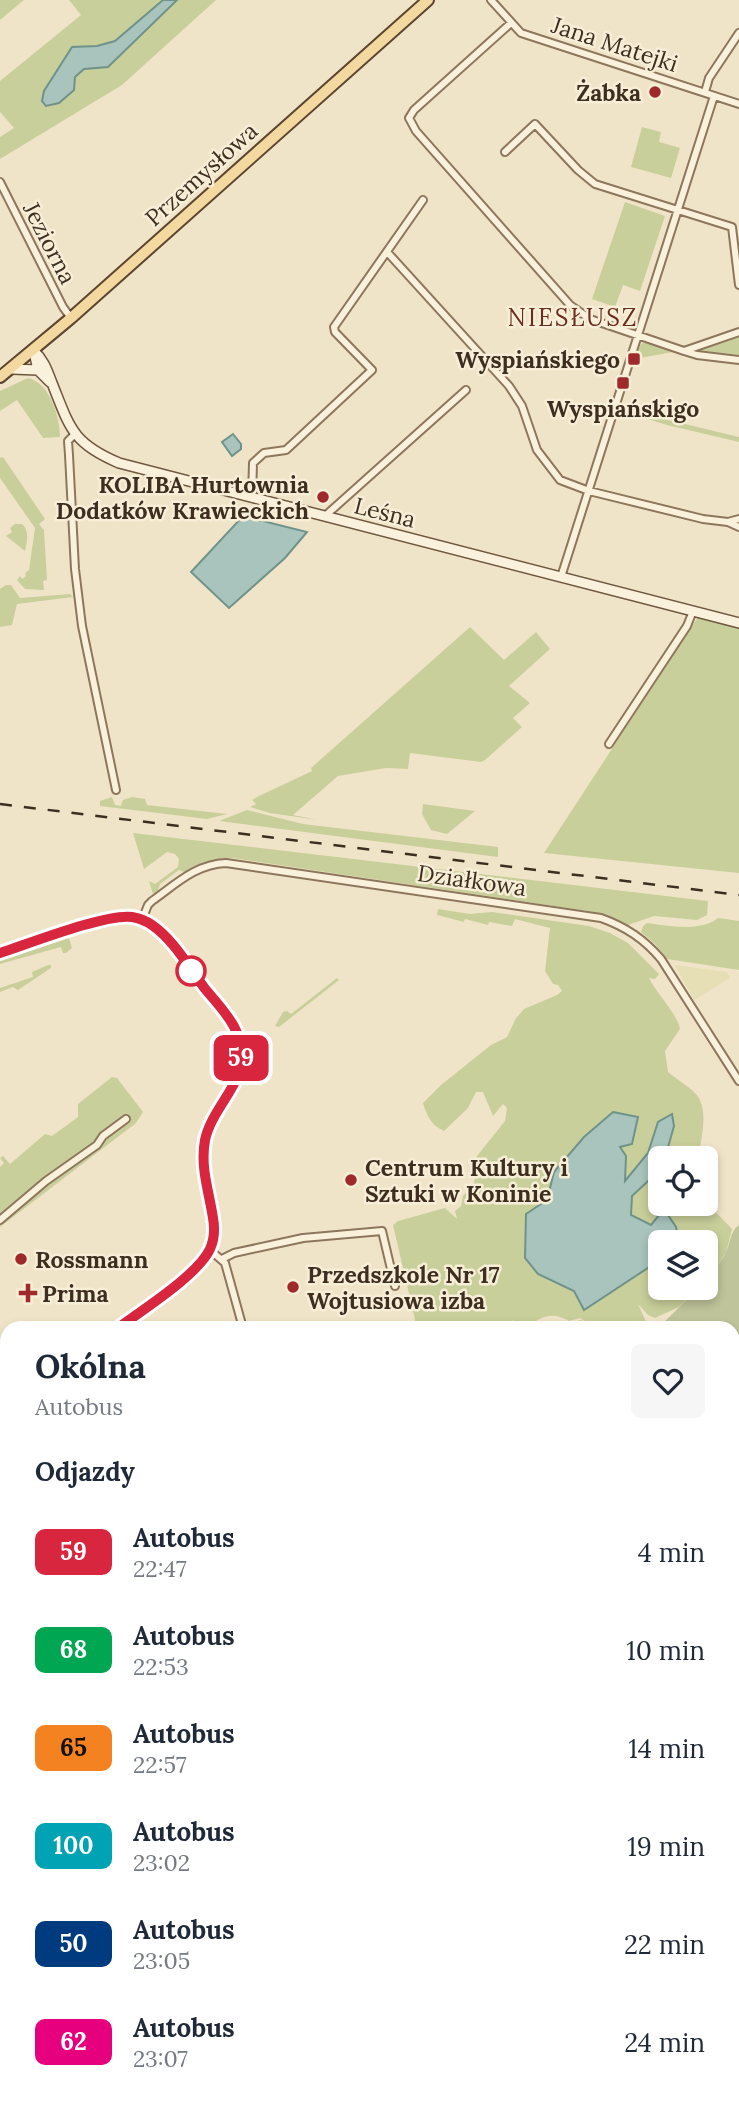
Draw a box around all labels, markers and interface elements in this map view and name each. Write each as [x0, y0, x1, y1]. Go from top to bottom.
street label: Jana Matejki [547, 10, 682, 78]
place label: Żabka [576, 78, 641, 107]
marker: Żabka [647, 84, 663, 100]
street label: Przemysłowa [139, 116, 263, 232]
street label: Jeziorna [17, 196, 83, 289]
district label: NIESŁUSZ [508, 302, 638, 333]
place label: Wyspiańskiego [455, 345, 620, 374]
marker: Wyspiańskiego [626, 351, 642, 367]
marker: Wyspiańskigo [615, 375, 631, 391]
place label: Wyspiańskigo [547, 394, 699, 423]
place label: KOLIBA Hurtownia Dodatków Krawieckich [56, 470, 309, 525]
marker: KOLIBA Hurtownia Dodatków Krawieckich [315, 489, 331, 505]
street label: Leśna [351, 490, 419, 534]
street label: Działkowa [416, 858, 528, 902]
unlabelled marker [176, 956, 206, 986]
line badge: 59 [210, 1035, 272, 1081]
text: 59 [228, 1042, 254, 1073]
map controls [648, 1146, 718, 1300]
button: locate [648, 1146, 718, 1216]
place label: Centrum Kultury i Sztuki w Koninie [365, 1153, 568, 1208]
marker: Centrum Kultury i Sztuki w Koninie [343, 1172, 359, 1188]
button: layers [648, 1230, 718, 1300]
place label: Rossmann [35, 1245, 149, 1274]
marker: Rossmann [13, 1251, 29, 1267]
place label: Przedszkole Nr 17 Wojtusiowa izba [307, 1260, 500, 1315]
place label: Prima [42, 1279, 108, 1308]
marker: Przedszkole Nr 17 Wojtusiowa izba [285, 1279, 301, 1295]
marker: Prima [20, 1285, 36, 1301]
button: heart [631, 1344, 705, 1418]
text: Okólna [35, 1345, 146, 1387]
text: Autobus [35, 1392, 123, 1421]
text: Odjazdy [35, 1455, 135, 1488]
text: Autobus [133, 1521, 235, 1554]
text: 59 [60, 1536, 87, 1567]
text: 4 min [638, 1536, 705, 1569]
text: 22:47 [133, 1554, 187, 1583]
text: Autobus [133, 1619, 235, 1652]
text: 68 [60, 1634, 87, 1665]
text: 10 min [626, 1634, 705, 1667]
text: 22:53 [133, 1652, 189, 1681]
text: Autobus [133, 1717, 235, 1750]
text: 65 [60, 1732, 87, 1763]
text: 14 min [628, 1732, 705, 1765]
text: 22:57 [133, 1750, 187, 1779]
text: Autobus [133, 1815, 235, 1848]
text: 100 [53, 1830, 94, 1861]
text: 19 min [627, 1830, 705, 1863]
text: 23:02 [133, 1848, 190, 1877]
text: Autobus [133, 1913, 235, 1946]
text: 50 [59, 1928, 88, 1959]
text: 22 min [624, 1928, 705, 1961]
text: 23:05 [133, 1946, 190, 1975]
text: Autobus [133, 2011, 235, 2044]
text: 62 [60, 2026, 87, 2057]
text: 24 min [624, 2026, 705, 2059]
text: 23:07 [133, 2044, 188, 2073]

